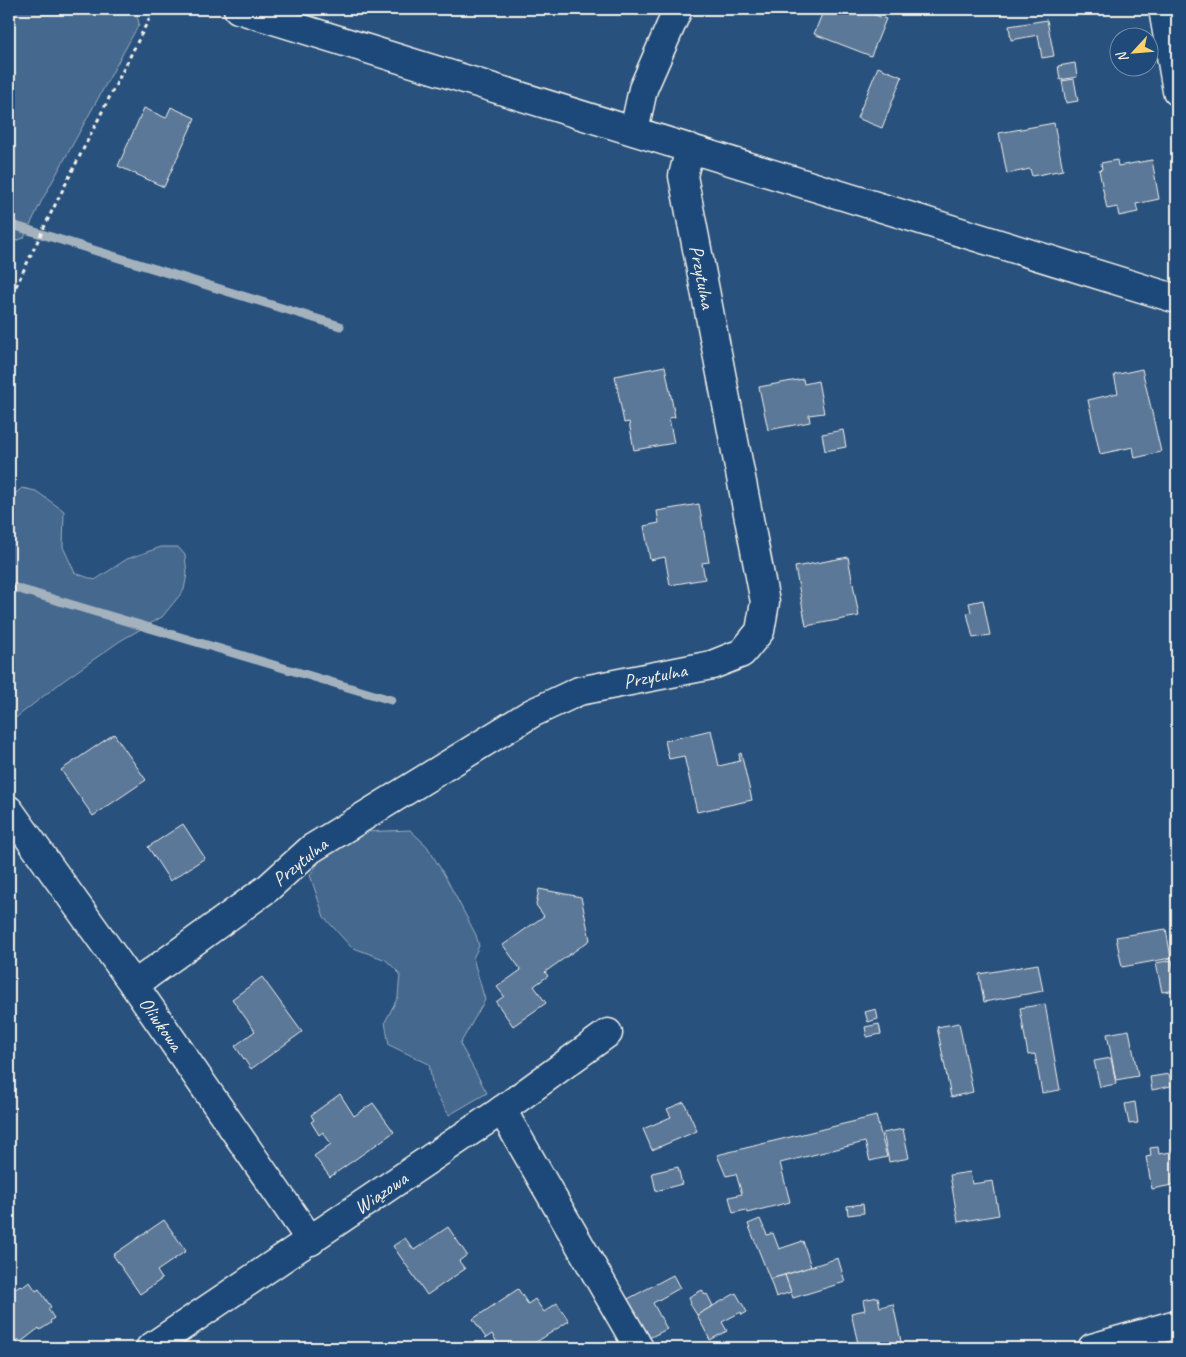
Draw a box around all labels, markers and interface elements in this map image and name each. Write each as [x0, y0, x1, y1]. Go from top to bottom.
north arrow [1108, 28, 1158, 78]
text: N [1112, 48, 1132, 65]
street label: Przytulna [684, 243, 721, 313]
street label: Przytulna [621, 657, 691, 694]
street label: Przytulna [267, 831, 334, 892]
street label: Oliwkowa [133, 992, 190, 1057]
street label: Wiązowa [349, 1165, 414, 1220]

